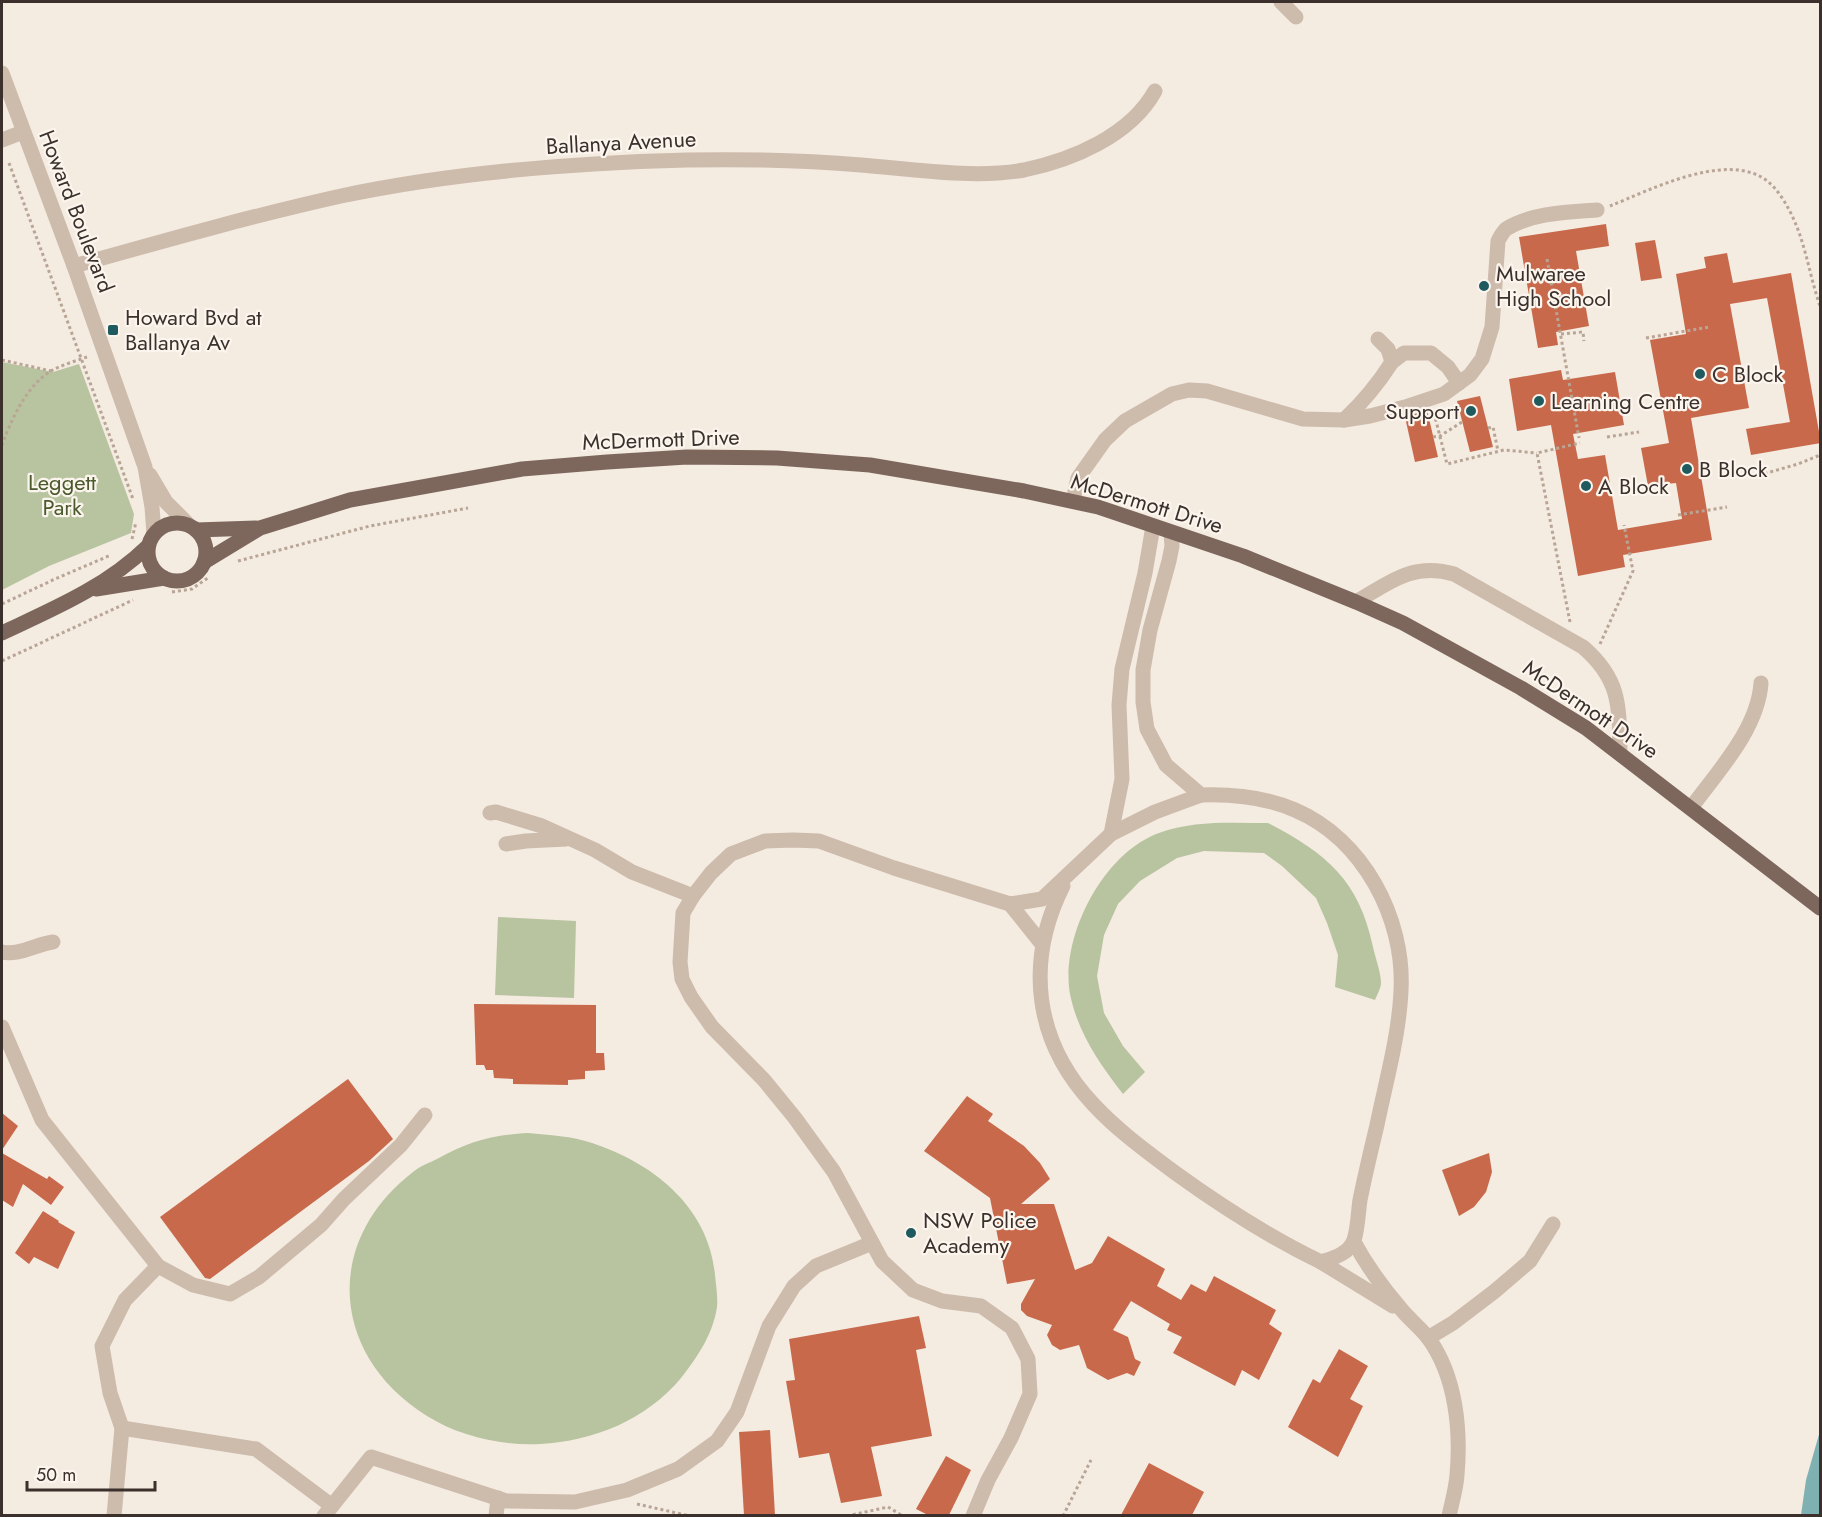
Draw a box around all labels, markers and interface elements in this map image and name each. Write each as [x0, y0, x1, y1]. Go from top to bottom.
street label: Ballanya Avenue [545, 122, 697, 162]
street label: Howard Boulevard [31, 125, 123, 297]
place label: Mulwaree High School [1496, 257, 1611, 314]
marker: Mulwaree High School [1477, 279, 1491, 293]
place label: Howard Bvd at Ballanya Av [125, 301, 262, 358]
marker: Howard Bvd at Ballanya Av [106, 323, 120, 337]
place label: C Block [1712, 358, 1784, 390]
marker: C Block [1693, 367, 1707, 381]
place label: Learning Centre [1551, 385, 1700, 417]
marker: Learning Centre [1532, 394, 1546, 408]
place label: Support [1385, 395, 1460, 427]
marker: Support [1464, 404, 1478, 418]
street label: McDermott Drive [582, 420, 740, 458]
place label: B Block [1699, 453, 1768, 485]
marker: B Block [1680, 462, 1694, 476]
street label: McDermott Drive [1067, 465, 1227, 541]
park label: Leggett Park [28, 466, 97, 523]
place label: A Block [1598, 470, 1669, 502]
marker: A Block [1579, 479, 1593, 493]
street label: McDermott Drive [1517, 652, 1665, 766]
place label: NSW Police Academy [923, 1204, 1037, 1261]
marker: NSW Police Academy [904, 1226, 918, 1240]
scale bar [27, 1454, 154, 1492]
text: 50 m [36, 1462, 76, 1488]

